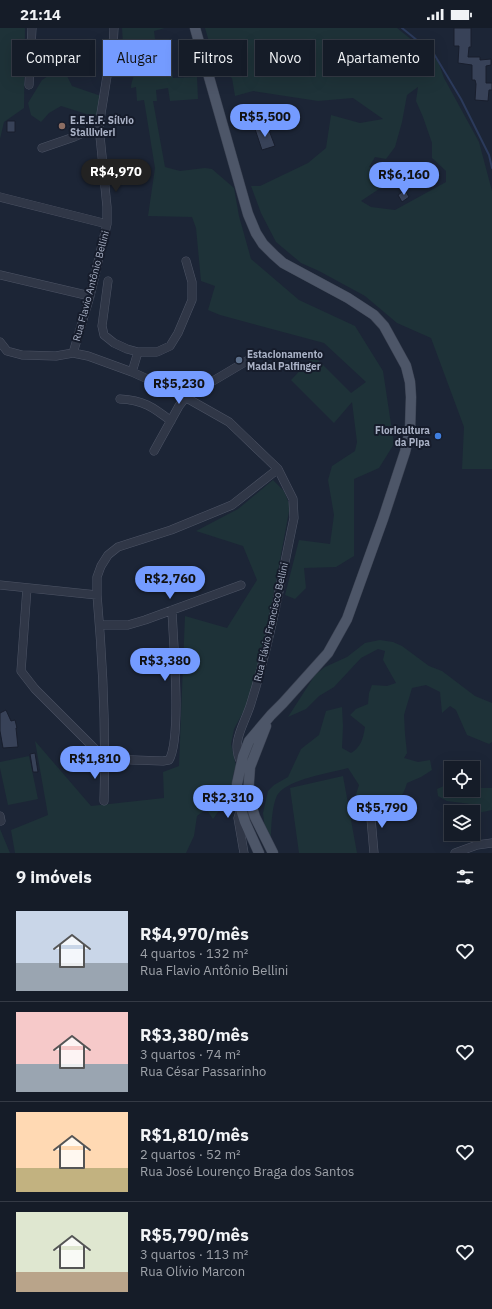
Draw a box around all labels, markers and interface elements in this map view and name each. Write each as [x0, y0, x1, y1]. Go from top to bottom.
text: 21:14 [20, 5, 61, 24]
chip: Comprar [12, 40, 95, 76]
chip: Alugar [103, 40, 171, 76]
chip: Filtros [179, 40, 247, 76]
chip: Novo [255, 40, 315, 76]
chip: Apartamento [323, 40, 434, 76]
pin: R$5,500 [228, 104, 302, 138]
text: R$5,500 [239, 108, 291, 125]
place label: E.E.E.F. Sílvio Stallivieri [70, 114, 134, 139]
marker: E.E.E.F. Sílvio Stallivieri [57, 121, 67, 131]
pin: R$4,970 [79, 159, 153, 193]
pin: R$6,160 [367, 162, 441, 196]
text: R$4,970 [90, 163, 142, 180]
text: R$6,160 [378, 166, 430, 183]
street label: Rua Flavio Antônio Bellini [70, 229, 112, 343]
place label: Estacionamento Madal Palfinger [247, 348, 323, 373]
marker: Estacionamento Madal Palfinger [234, 355, 244, 365]
pin: R$5,230 [142, 371, 216, 405]
text: R$5,230 [153, 375, 205, 392]
place label: Floricultura da Pipa [375, 424, 430, 449]
marker: Floricultura da Pipa [433, 431, 443, 441]
street label: Rua Flávio Francisco Bellini [251, 561, 291, 683]
pin: R$2,760 [133, 566, 207, 600]
text: R$2,760 [144, 570, 196, 587]
pin: R$3,380 [128, 648, 202, 682]
text: R$3,380 [139, 652, 191, 669]
pin: R$1,810 [58, 746, 132, 780]
text: R$1,810 [69, 750, 121, 767]
map controls [444, 761, 480, 841]
button: locate [444, 761, 480, 797]
pin: R$2,310 [191, 785, 265, 819]
text: R$2,310 [202, 789, 254, 806]
pin: R$5,790 [345, 795, 419, 829]
text: R$5,790 [356, 799, 408, 816]
button: layers [444, 805, 480, 841]
text: 9 imóveis [16, 866, 92, 888]
icon: filters [454, 866, 476, 888]
text: R$4,970/mês [140, 923, 249, 945]
icon: home [48, 927, 96, 975]
icon: heart [454, 940, 476, 962]
text: 4 quartos · 132 m² [140, 945, 248, 962]
text: Rua Flavio Antônio Bellini [140, 962, 288, 979]
text: R$3,380/mês [140, 1024, 249, 1046]
icon: home [48, 1028, 96, 1076]
icon: heart [454, 1041, 476, 1063]
text: 3 quartos · 74 m² [140, 1046, 241, 1063]
text: Rua César Passarinho [140, 1063, 266, 1080]
text: R$1,810/mês [140, 1124, 249, 1146]
icon: home [48, 1128, 96, 1176]
icon: heart [454, 1141, 476, 1163]
text: 2 quartos · 52 m² [140, 1146, 241, 1163]
text: Rua José Lourenço Braga dos Santos [140, 1163, 354, 1180]
text: R$5,790/mês [140, 1224, 249, 1246]
icon: home [48, 1228, 96, 1276]
icon: heart [454, 1241, 476, 1263]
text: 3 quartos · 113 m² [140, 1246, 248, 1263]
text: Rua Olívio Marcon [140, 1263, 245, 1280]

